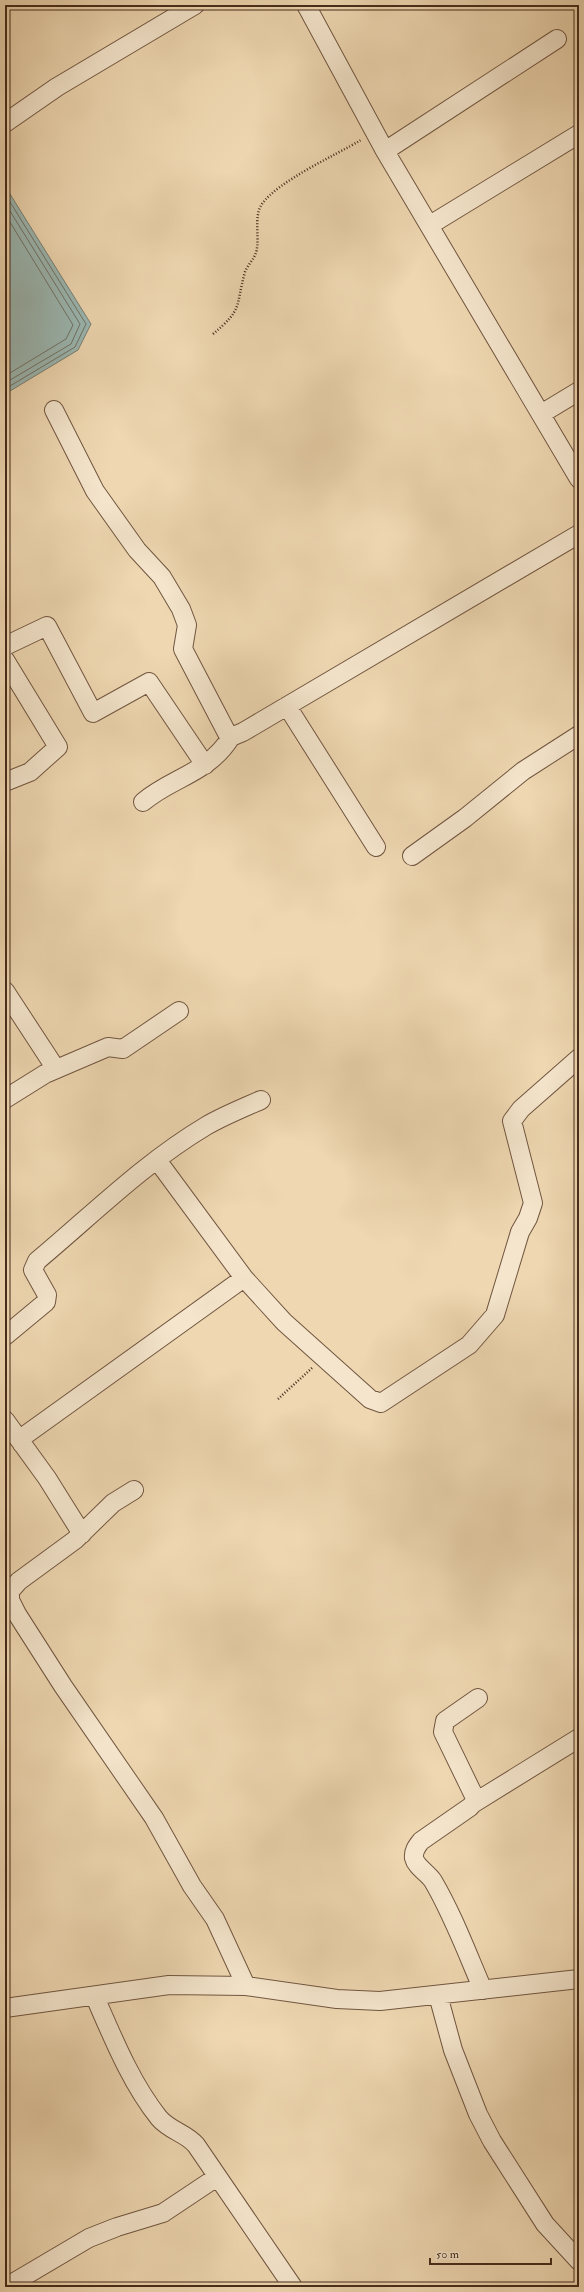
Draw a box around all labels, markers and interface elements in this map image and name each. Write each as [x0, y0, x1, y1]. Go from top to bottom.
scale bar [430, 2240, 551, 2266]
text: 50 m [436, 2247, 460, 2262]

